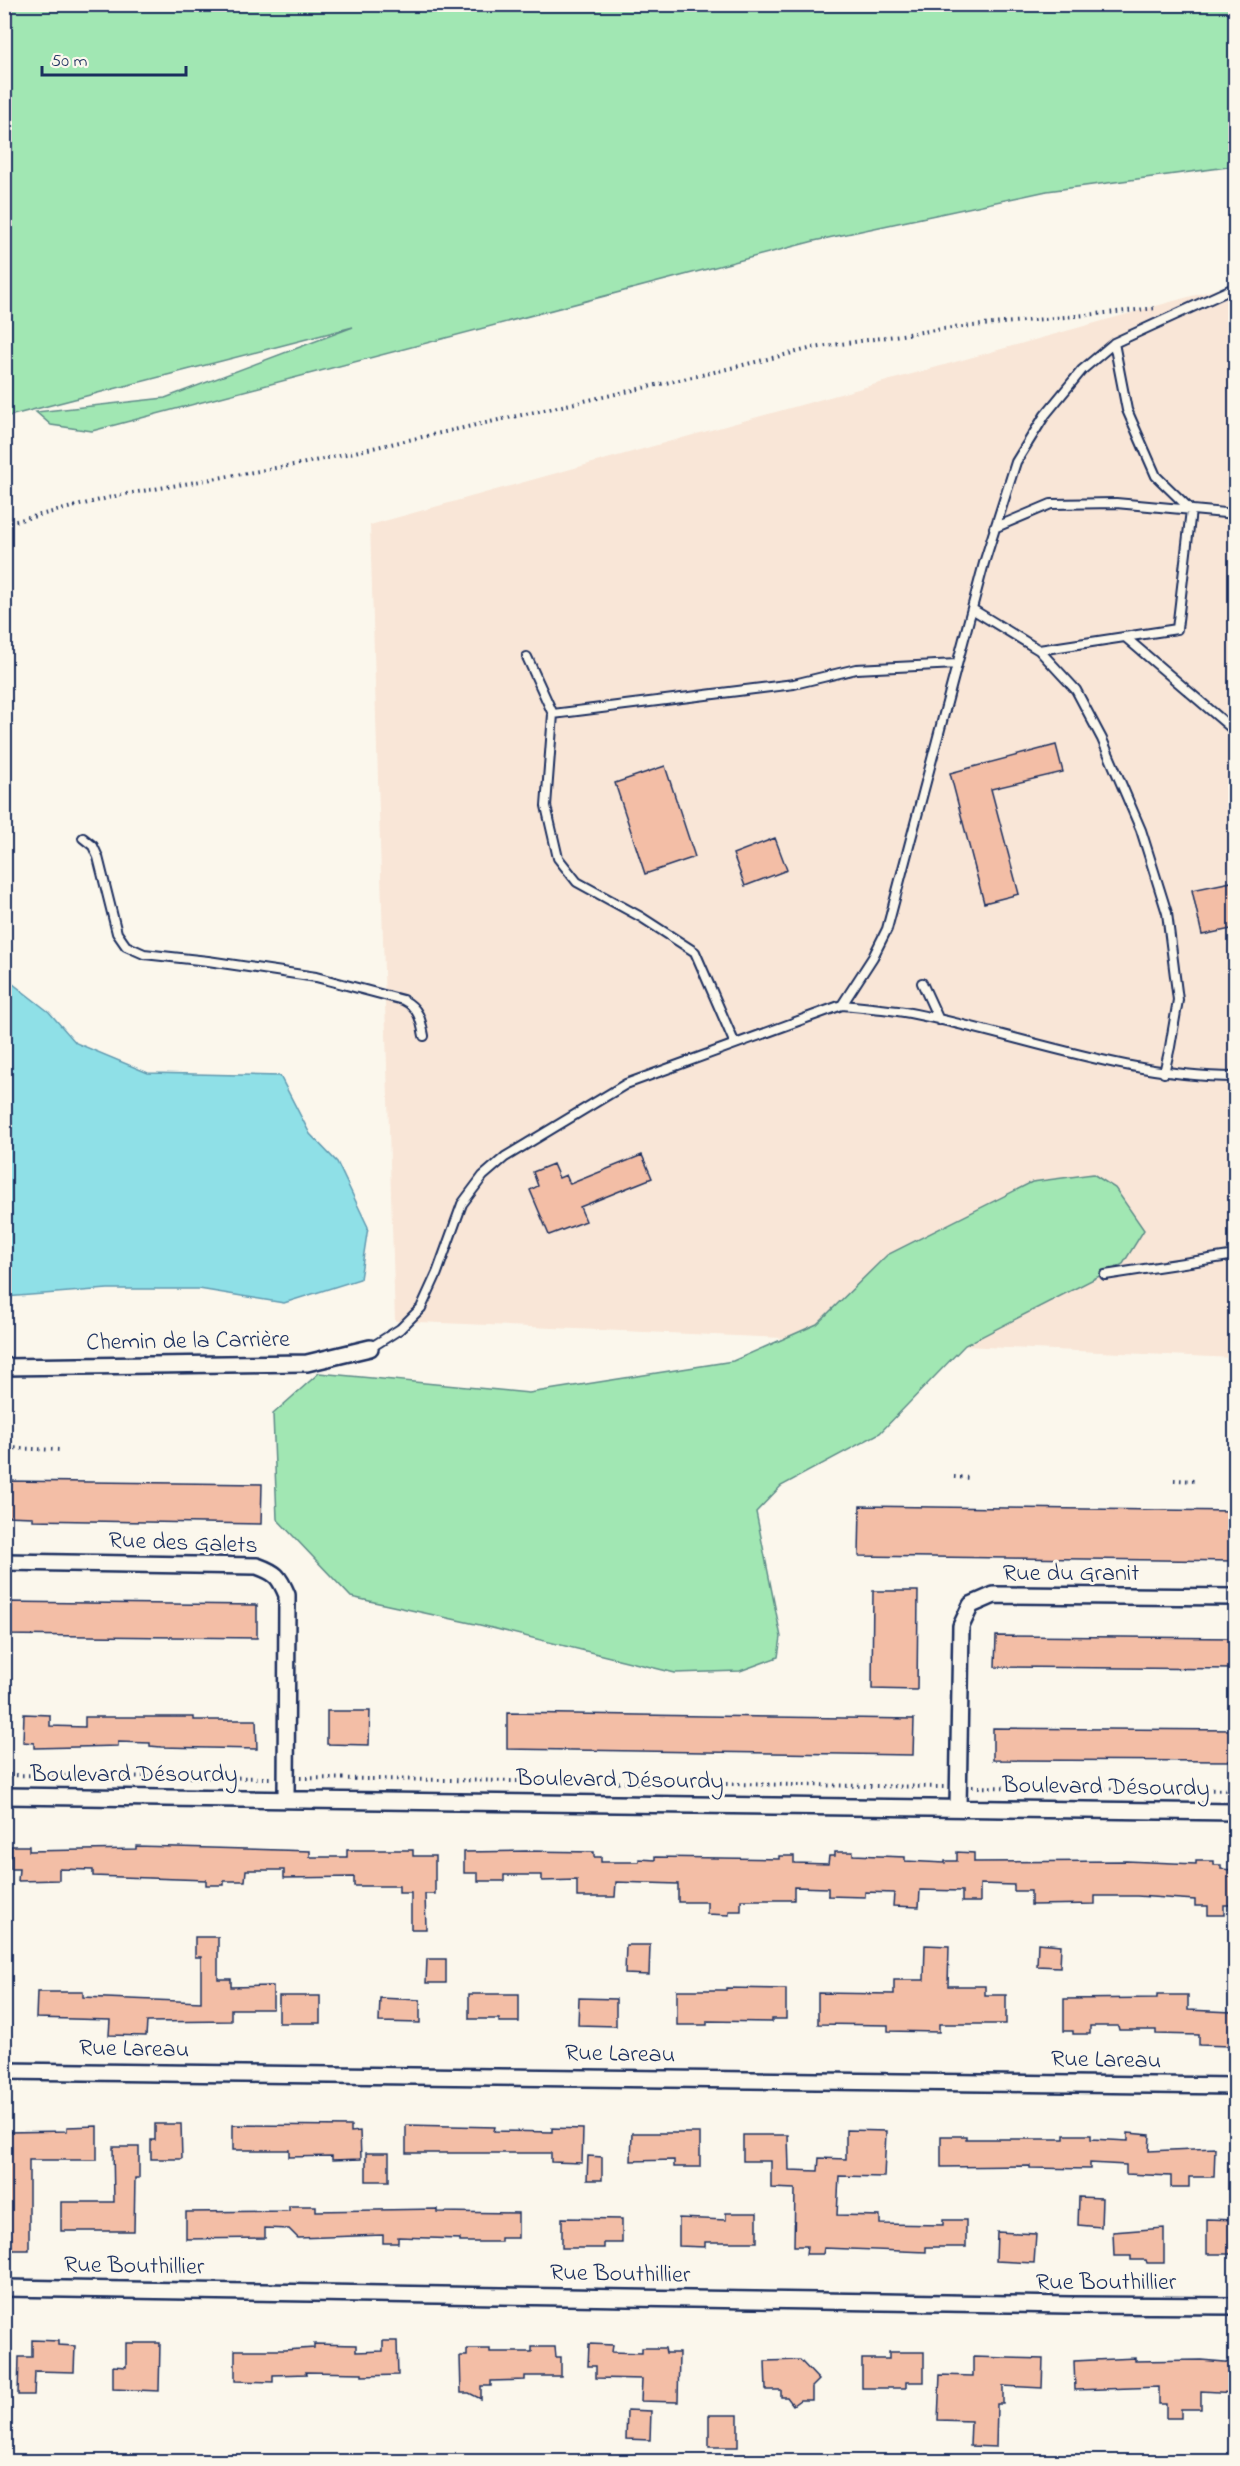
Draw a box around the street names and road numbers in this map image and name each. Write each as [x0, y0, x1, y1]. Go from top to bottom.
street label: Chemin de la Carrière [86, 1323, 290, 1361]
street label: Rue des Galets [108, 1524, 258, 1564]
street label: Rue du Granit [1003, 1557, 1139, 1592]
street label: Boulevard Désourdy [29, 1758, 238, 1794]
street label: Boulevard Désourdy [515, 1762, 724, 1801]
street label: Boulevard Désourdy [1001, 1769, 1210, 1808]
street label: Rue Lareau [79, 2032, 189, 2068]
street label: Rue Lareau [565, 2037, 675, 2073]
street label: Rue Lareau [1051, 2043, 1161, 2079]
street label: Rue Bouthillier [64, 2248, 205, 2286]
street label: Rue Bouthillier [550, 2256, 691, 2294]
street label: Rue Bouthillier [1036, 2266, 1177, 2301]

